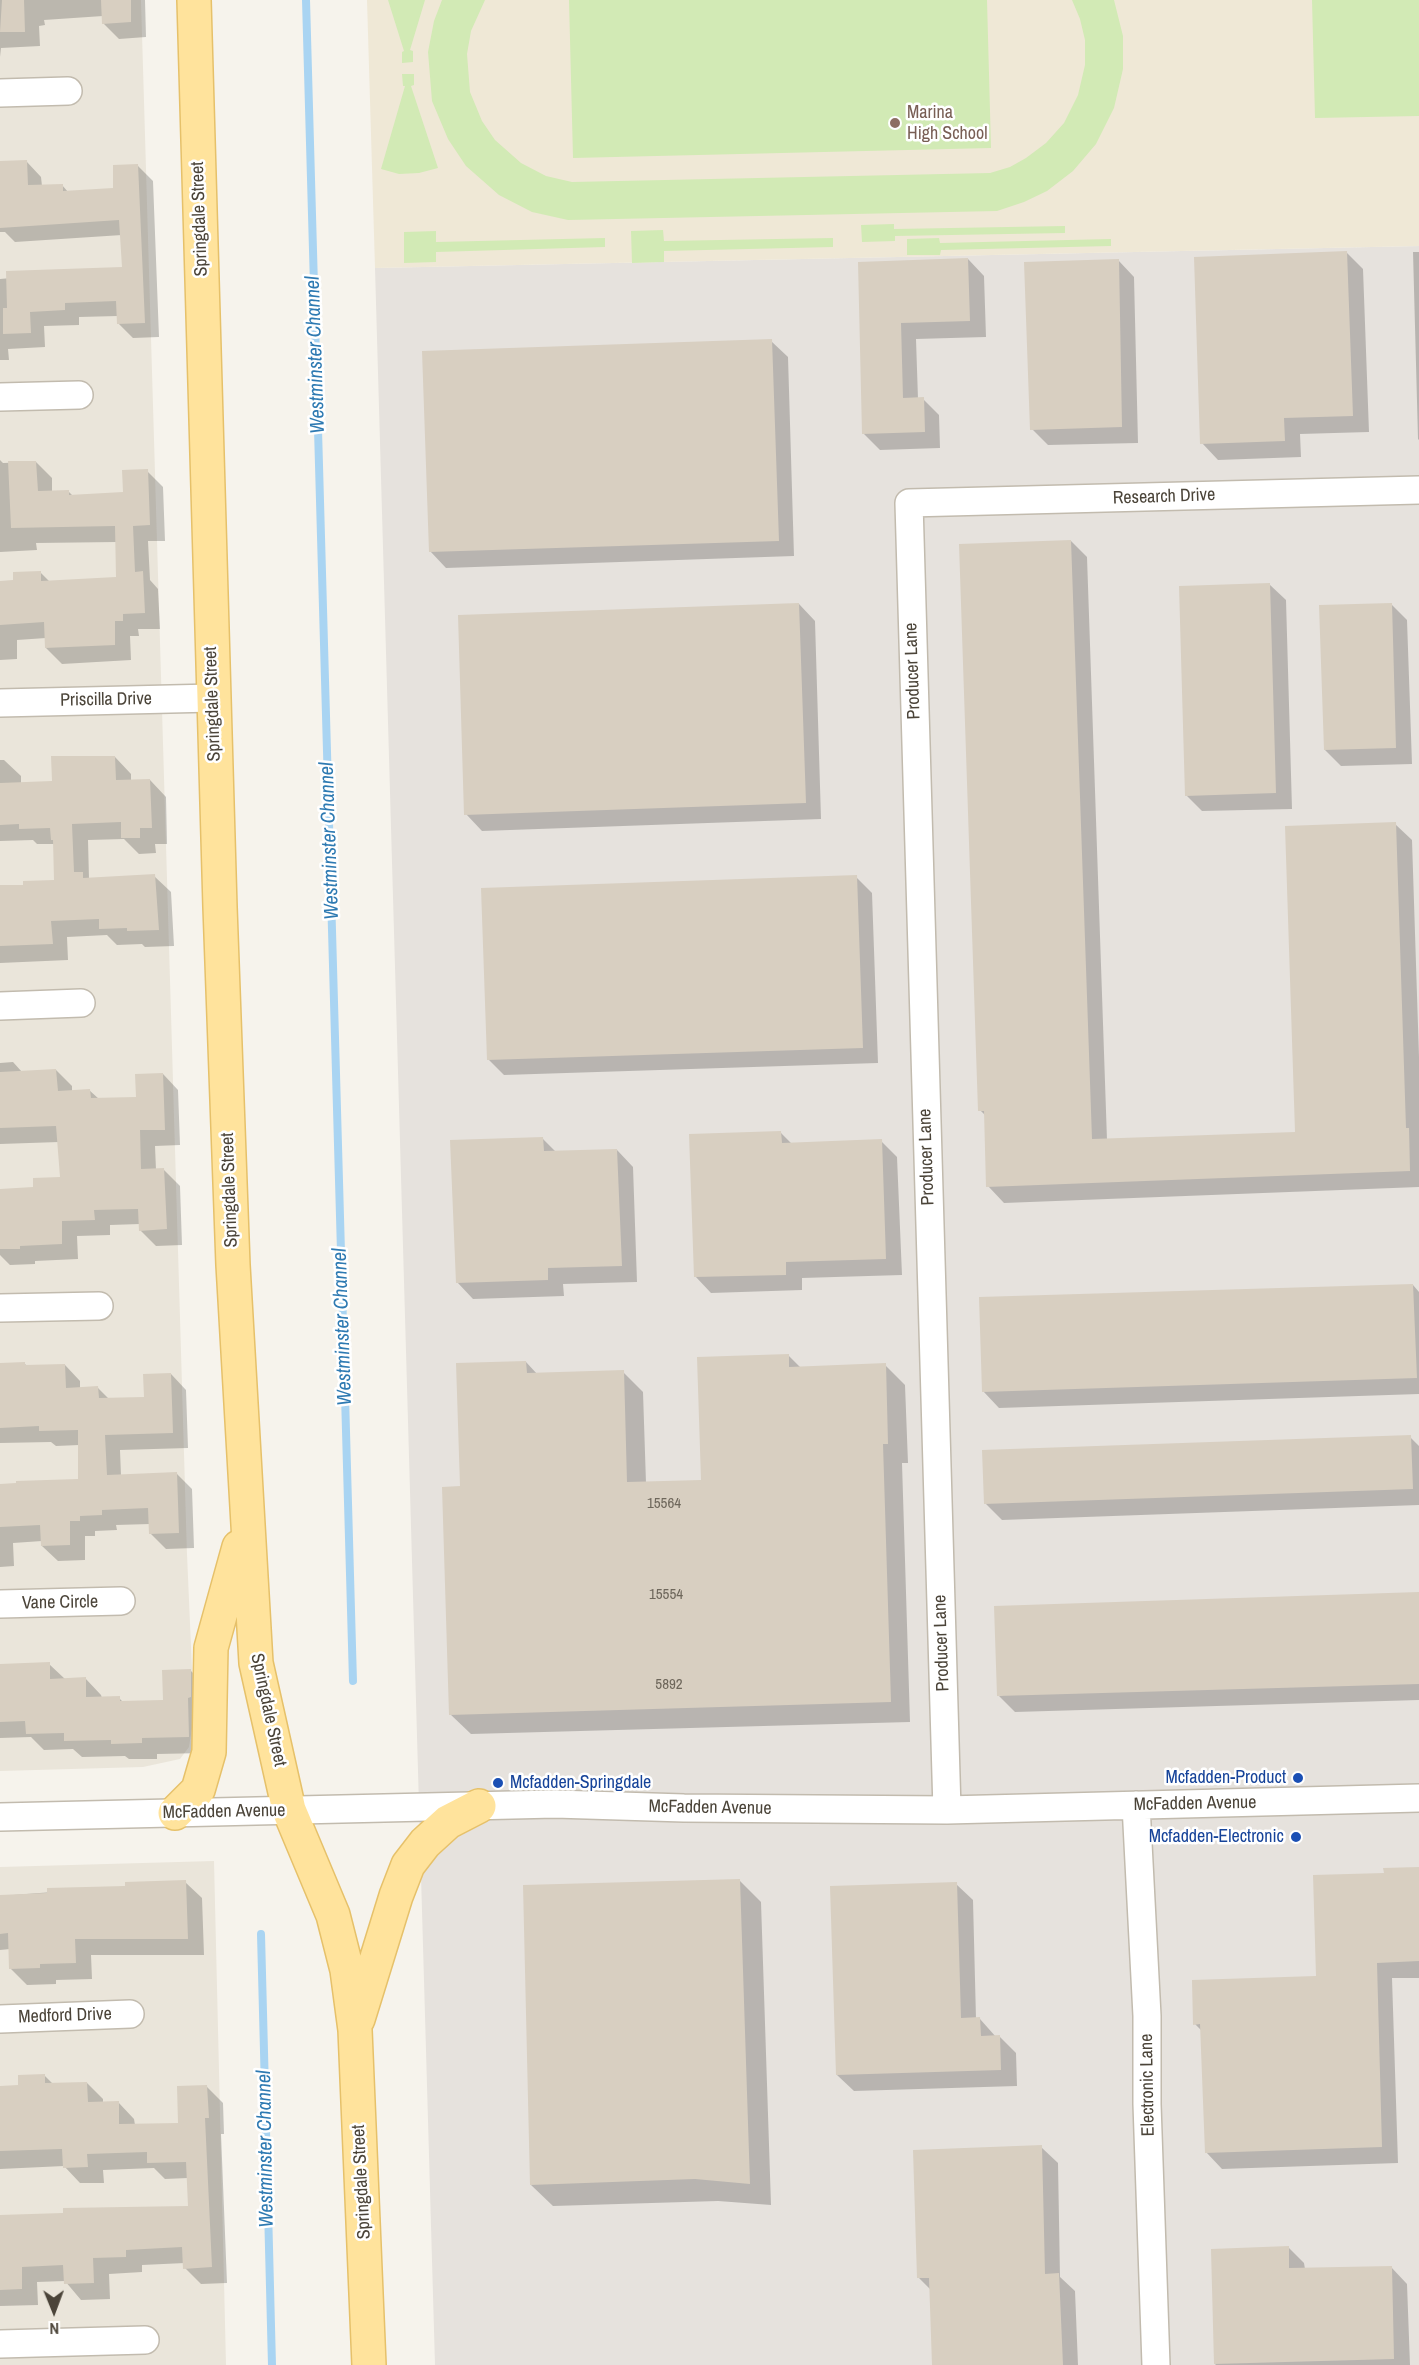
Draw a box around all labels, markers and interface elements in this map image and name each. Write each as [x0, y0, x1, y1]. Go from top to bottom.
place label: Marina High School [907, 102, 987, 144]
marker: Marina High School [888, 116, 902, 130]
street label: Springdale Street [187, 161, 213, 277]
water label: Westminster Channel [301, 276, 331, 434]
street label: Research Drive [1112, 484, 1216, 510]
street label: Producer Lane [901, 622, 925, 720]
street label: Springdale Street [200, 646, 226, 762]
street label: Priscilla Drive [60, 688, 152, 712]
water label: Westminster Channel [315, 762, 345, 920]
street label: Producer Lane [915, 1108, 939, 1206]
street label: Springdale Street [217, 1132, 243, 1248]
water label: Westminster Channel [328, 1248, 358, 1406]
house number: 15564 [647, 1495, 681, 1513]
house number: 15554 [649, 1586, 683, 1604]
street label: Vane Circle [22, 1592, 98, 1614]
street label: Producer Lane [930, 1594, 954, 1692]
street label: Springdale Street [245, 1652, 291, 1768]
house number: 5892 [655, 1676, 683, 1694]
place label: Mcfadden-Product [1165, 1767, 1286, 1789]
marker: Mcfadden-Product [1291, 1771, 1305, 1785]
place label: Mcfadden-Springdale [510, 1772, 651, 1794]
marker: Mcfadden-Springdale [491, 1776, 505, 1790]
street label: McFadden Avenue [1133, 1792, 1257, 1816]
street label: McFadden Avenue [648, 1796, 772, 1820]
street label: McFadden Avenue [162, 1800, 286, 1824]
place label: Mcfadden-Electronic [1149, 1826, 1284, 1848]
marker: Mcfadden-Electronic [1289, 1830, 1303, 1844]
street label: Medford Drive [18, 2004, 112, 2028]
street label: Electronic Lane [1136, 2034, 1160, 2136]
water label: Westminster Channel [253, 2070, 279, 2228]
street label: Springdale Street [348, 2124, 376, 2240]
north arrow [24, 2281, 84, 2341]
text: N [49, 2318, 59, 2340]

